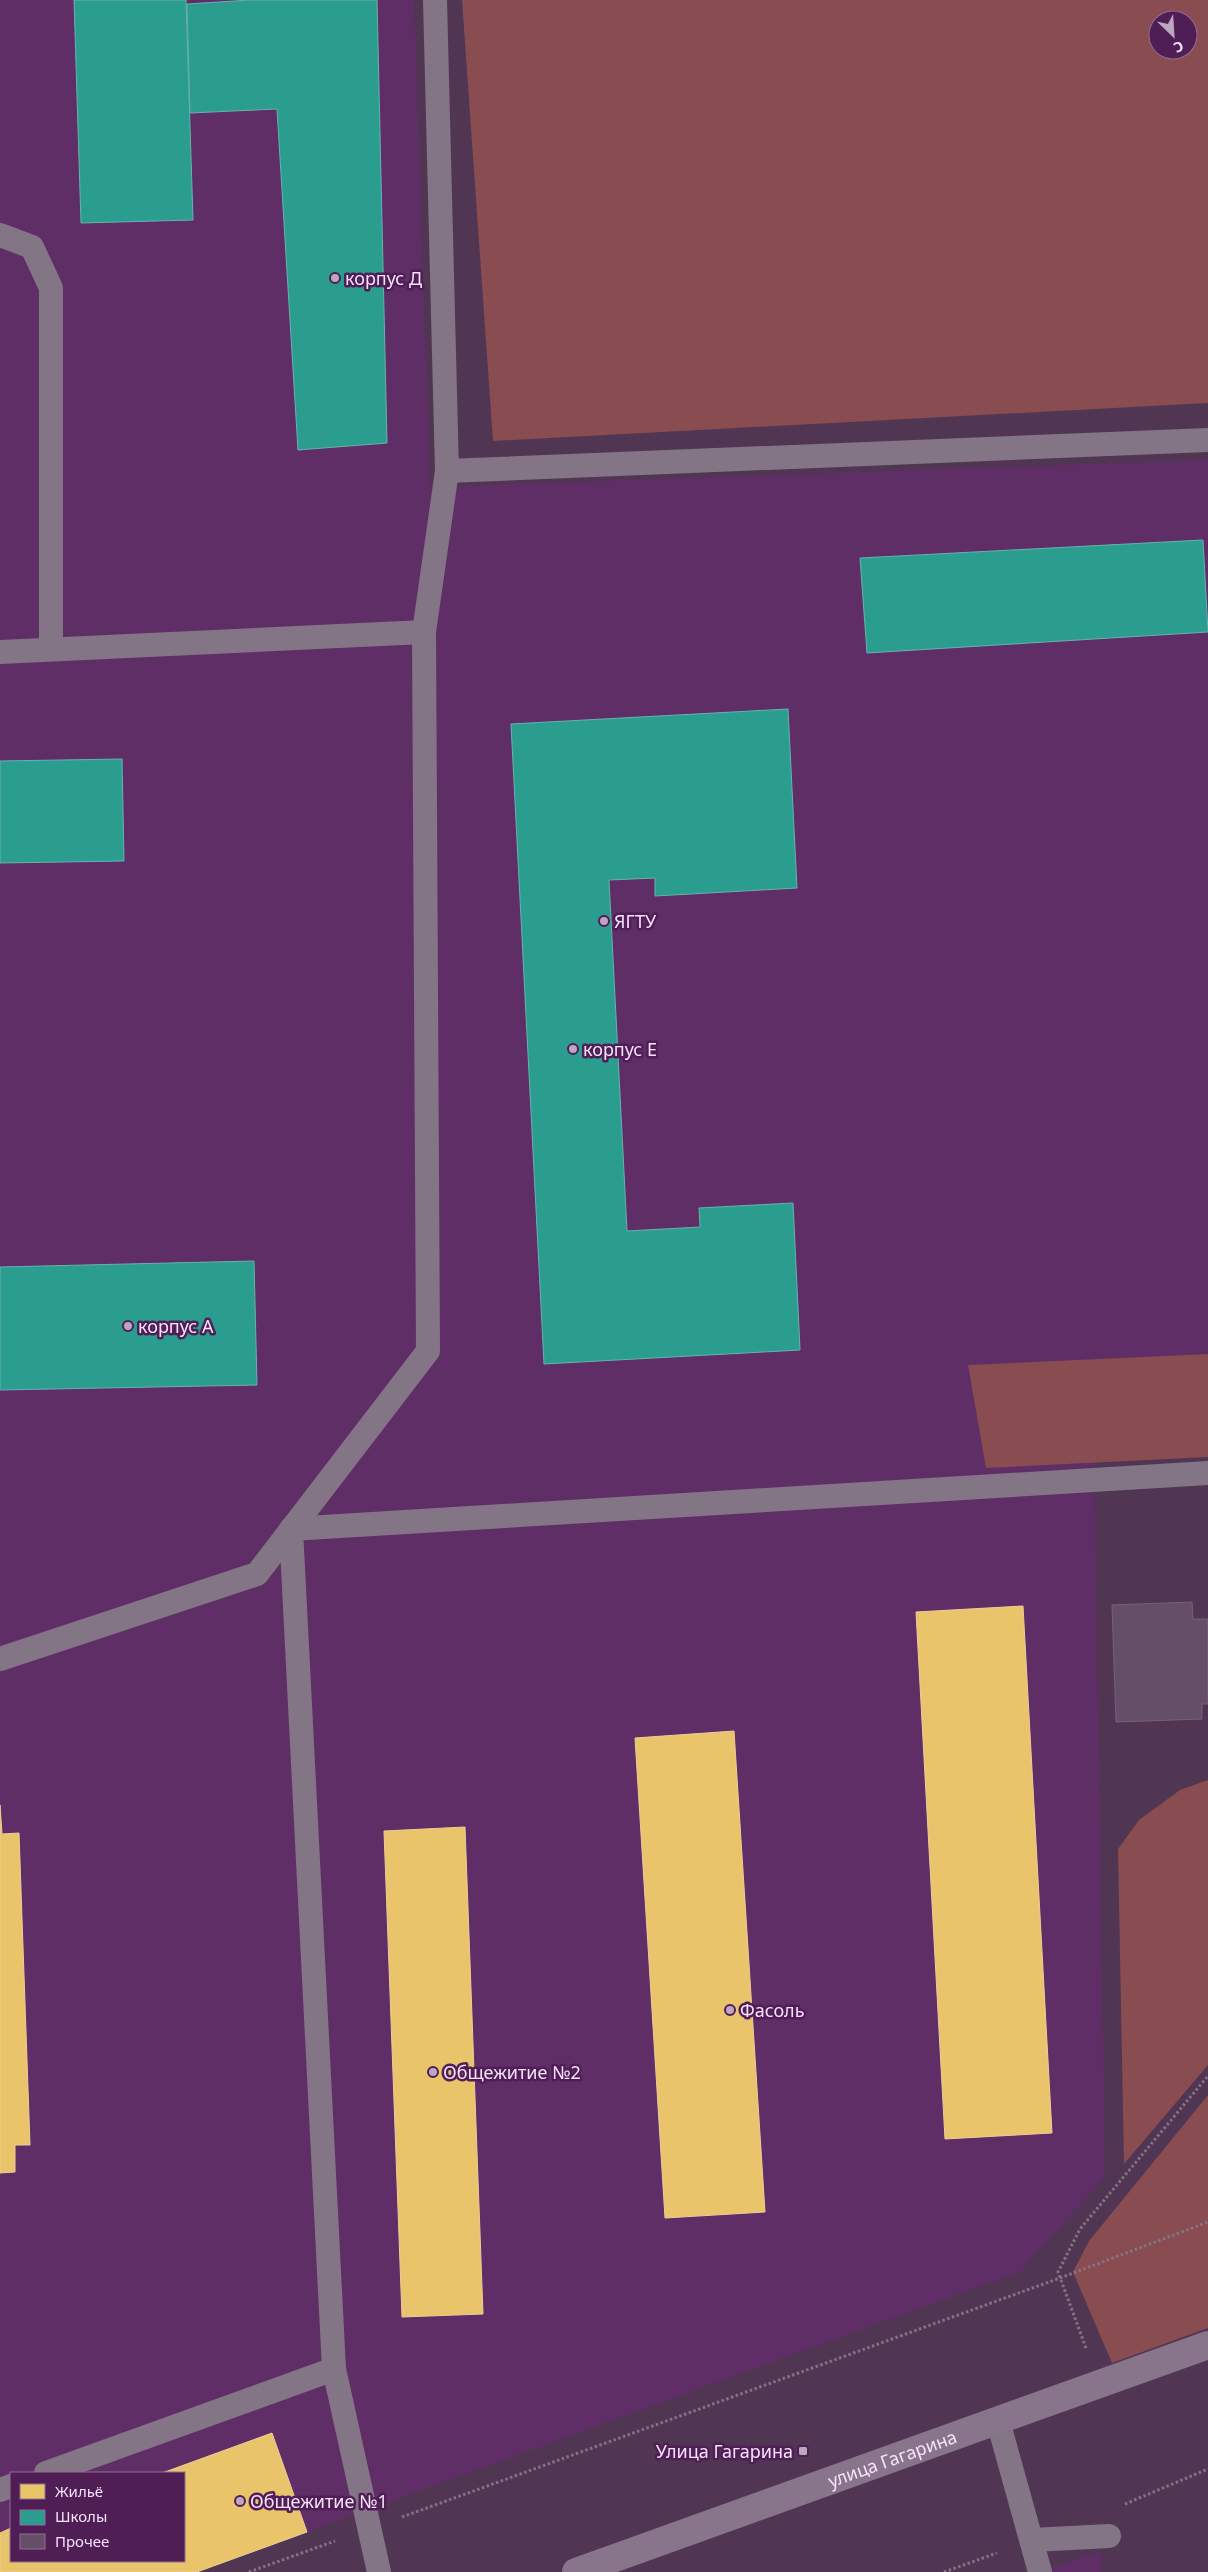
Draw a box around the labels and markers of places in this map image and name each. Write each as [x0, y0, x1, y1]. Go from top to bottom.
place label: корпус Д [345, 266, 422, 290]
marker: корпус Д [329, 272, 341, 284]
place label: ЯГТУ [614, 909, 657, 933]
marker: ЯГТУ [598, 915, 610, 927]
place label: корпус Е [583, 1037, 657, 1061]
marker: корпус Е [567, 1043, 579, 1055]
place label: корпус А [138, 1314, 214, 1338]
marker: корпус А [122, 1320, 134, 1332]
place label: Фасоль [740, 1998, 804, 2022]
marker: Фасоль [724, 2004, 736, 2016]
place label: Общежитие №2 [443, 2060, 581, 2084]
marker: Общежитие №2 [427, 2066, 439, 2078]
place label: Улица Гагарина [656, 2439, 793, 2463]
marker: Улица Гагарина [797, 2445, 809, 2457]
place label: Общежитие №1 [250, 2489, 388, 2513]
marker: Общежитие №1 [234, 2495, 246, 2507]

